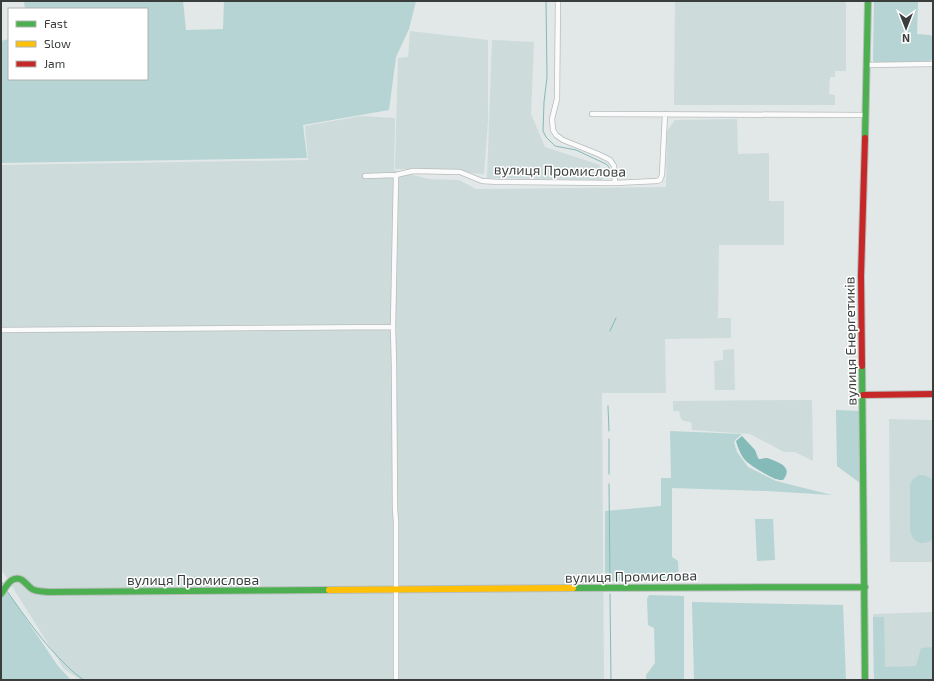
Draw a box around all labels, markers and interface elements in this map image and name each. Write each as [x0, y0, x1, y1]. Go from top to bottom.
legend [8, 8, 148, 80]
north arrow [886, 8, 926, 48]
text: Fast [44, 16, 68, 30]
text: N [902, 32, 910, 45]
text: Slow [44, 36, 71, 50]
text: Jam [44, 56, 65, 70]
street label: вулиця Промислова [494, 160, 626, 180]
street label: вулиця Енергетиків [840, 276, 860, 406]
street label: вулиця Промислова [565, 566, 697, 586]
street label: вулиця Промислова [127, 571, 259, 588]

